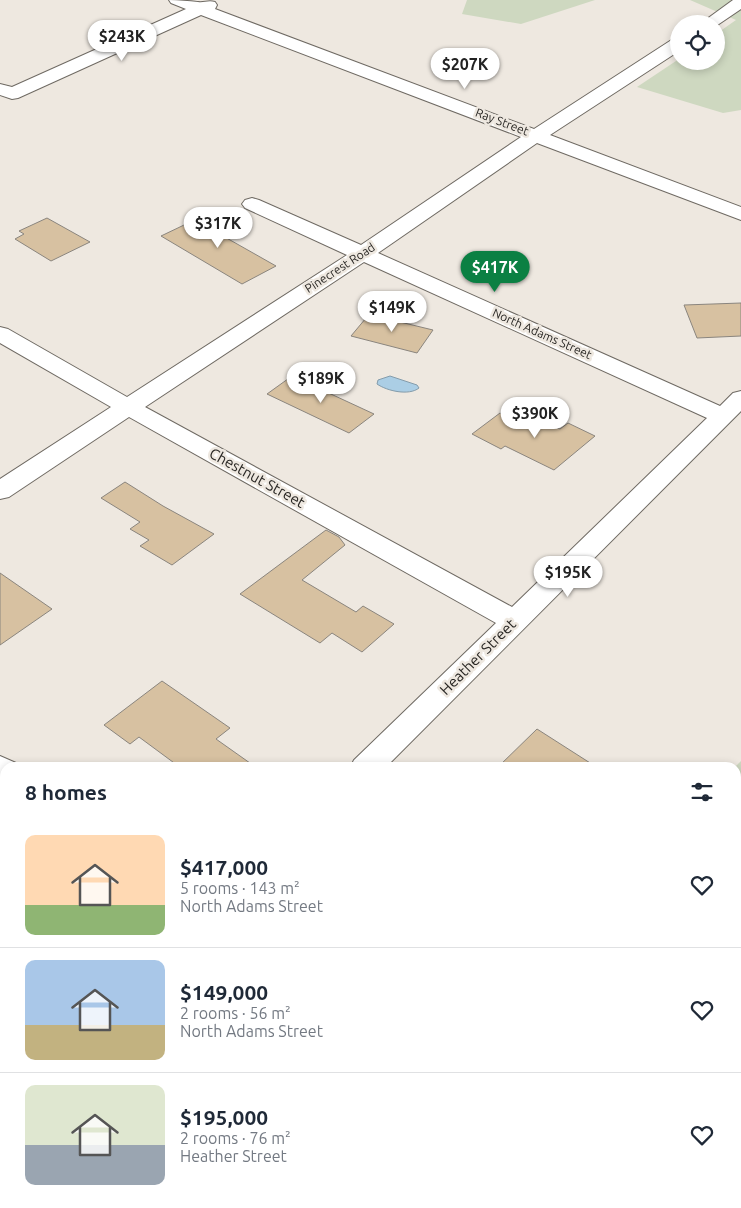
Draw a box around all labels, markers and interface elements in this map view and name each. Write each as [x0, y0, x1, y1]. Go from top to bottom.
map controls [670, 15, 725, 70]
button: locate [670, 15, 725, 70]
pin: $243K [87, 20, 157, 62]
text: $243K [99, 27, 145, 45]
pin: $207K [430, 48, 500, 90]
text: $207K [442, 55, 488, 73]
street label: Ray Street [474, 105, 531, 138]
pin: $317K [183, 206, 253, 249]
text: $317K [195, 214, 241, 232]
street label: Pinecrest Road [302, 240, 377, 295]
pin: $417K [460, 250, 530, 293]
text: $417K [472, 258, 518, 276]
pin: $149K [357, 290, 427, 333]
text: $149K [369, 298, 415, 316]
street label: North Adams Street [491, 306, 594, 361]
pin: $189K [286, 362, 356, 404]
text: $189K [298, 369, 344, 387]
pin: $390K [500, 396, 570, 439]
text: $390K [512, 404, 558, 422]
street label: Chestnut Street [206, 444, 308, 511]
pin: $195K [533, 556, 603, 598]
text: $195K [545, 563, 591, 581]
street label: Heather Street [436, 615, 519, 698]
icon: filters [688, 778, 716, 806]
text: 8 homes [25, 780, 107, 804]
icon: home [65, 855, 125, 915]
text: $417,000 [180, 855, 268, 879]
icon: heart [688, 871, 716, 899]
text: 5 rooms · 143 m² [180, 879, 300, 897]
text: North Adams Street [180, 897, 323, 915]
icon: home [65, 980, 125, 1040]
text: $149,000 [180, 980, 268, 1004]
icon: heart [688, 996, 716, 1024]
text: 2 rooms · 56 m² [180, 1004, 291, 1022]
text: North Adams Street [180, 1022, 323, 1040]
icon: home [65, 1105, 125, 1165]
text: $195,000 [180, 1105, 268, 1129]
icon: heart [688, 1121, 716, 1149]
text: 2 rooms · 76 m² [180, 1129, 291, 1147]
text: Heather Street [180, 1147, 287, 1165]

